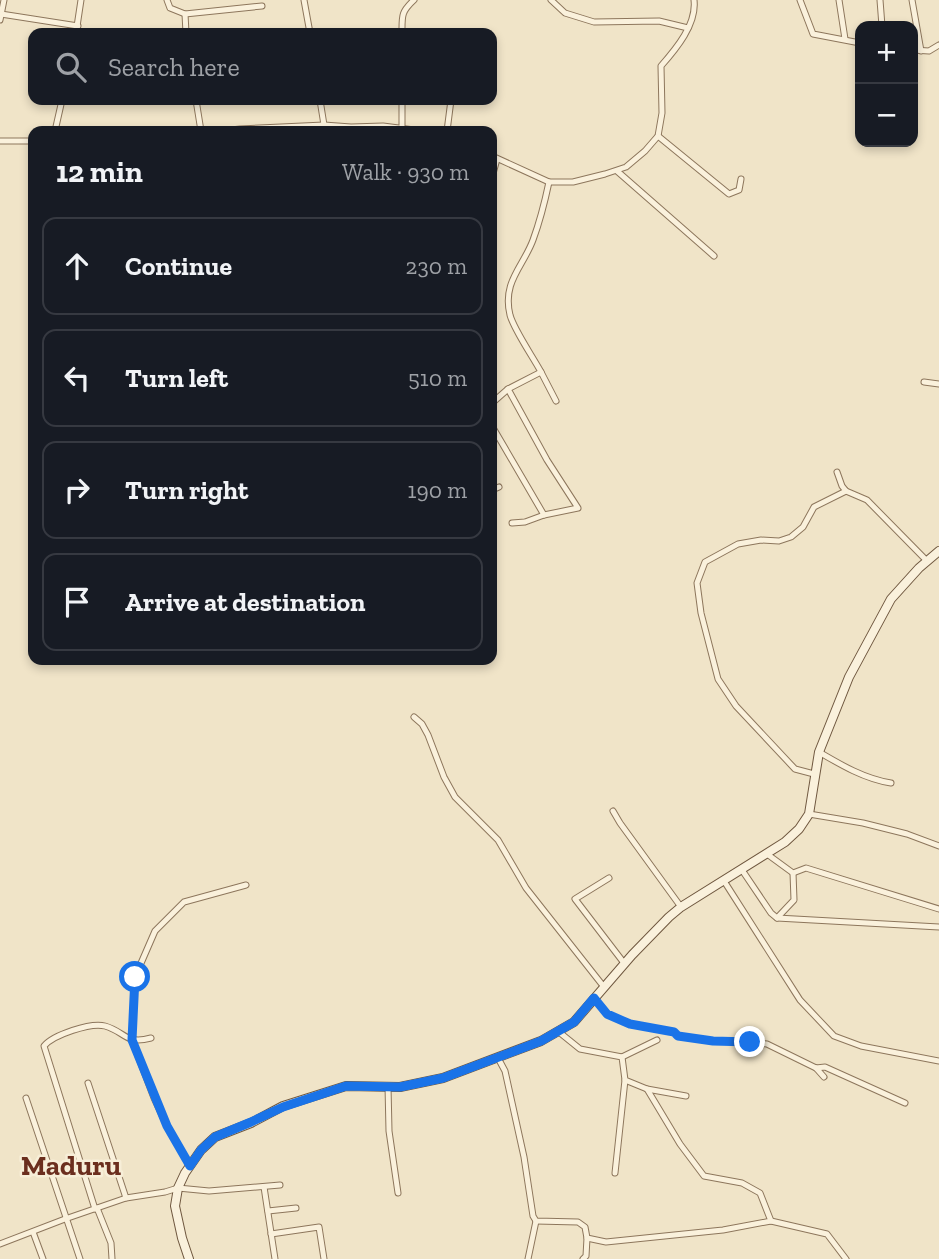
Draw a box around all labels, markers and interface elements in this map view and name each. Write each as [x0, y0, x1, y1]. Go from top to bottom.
map controls [855, 21, 918, 147]
button: + [855, 21, 918, 84]
search box [28, 28, 497, 105]
icon: search [52, 48, 90, 86]
text: Search here [108, 51, 240, 83]
button: − [855, 84, 918, 147]
text: 12 min [56, 154, 143, 190]
text: Walk · 930 m [342, 158, 469, 186]
icon: ahead [58, 247, 96, 285]
text: Continue [125, 250, 232, 282]
text: 230 m [406, 252, 467, 280]
icon: left [58, 359, 96, 397]
text: Turn left [125, 362, 228, 394]
text: 510 m [408, 364, 467, 392]
icon: right [58, 471, 96, 509]
text: Turn right [125, 474, 248, 506]
text: 190 m [408, 476, 467, 504]
icon: arrive [58, 583, 96, 621]
text: Arrive at destination [125, 586, 365, 618]
route start [119, 961, 150, 992]
route end [734, 1026, 765, 1057]
district label: Maduru [21, 1149, 121, 1182]

